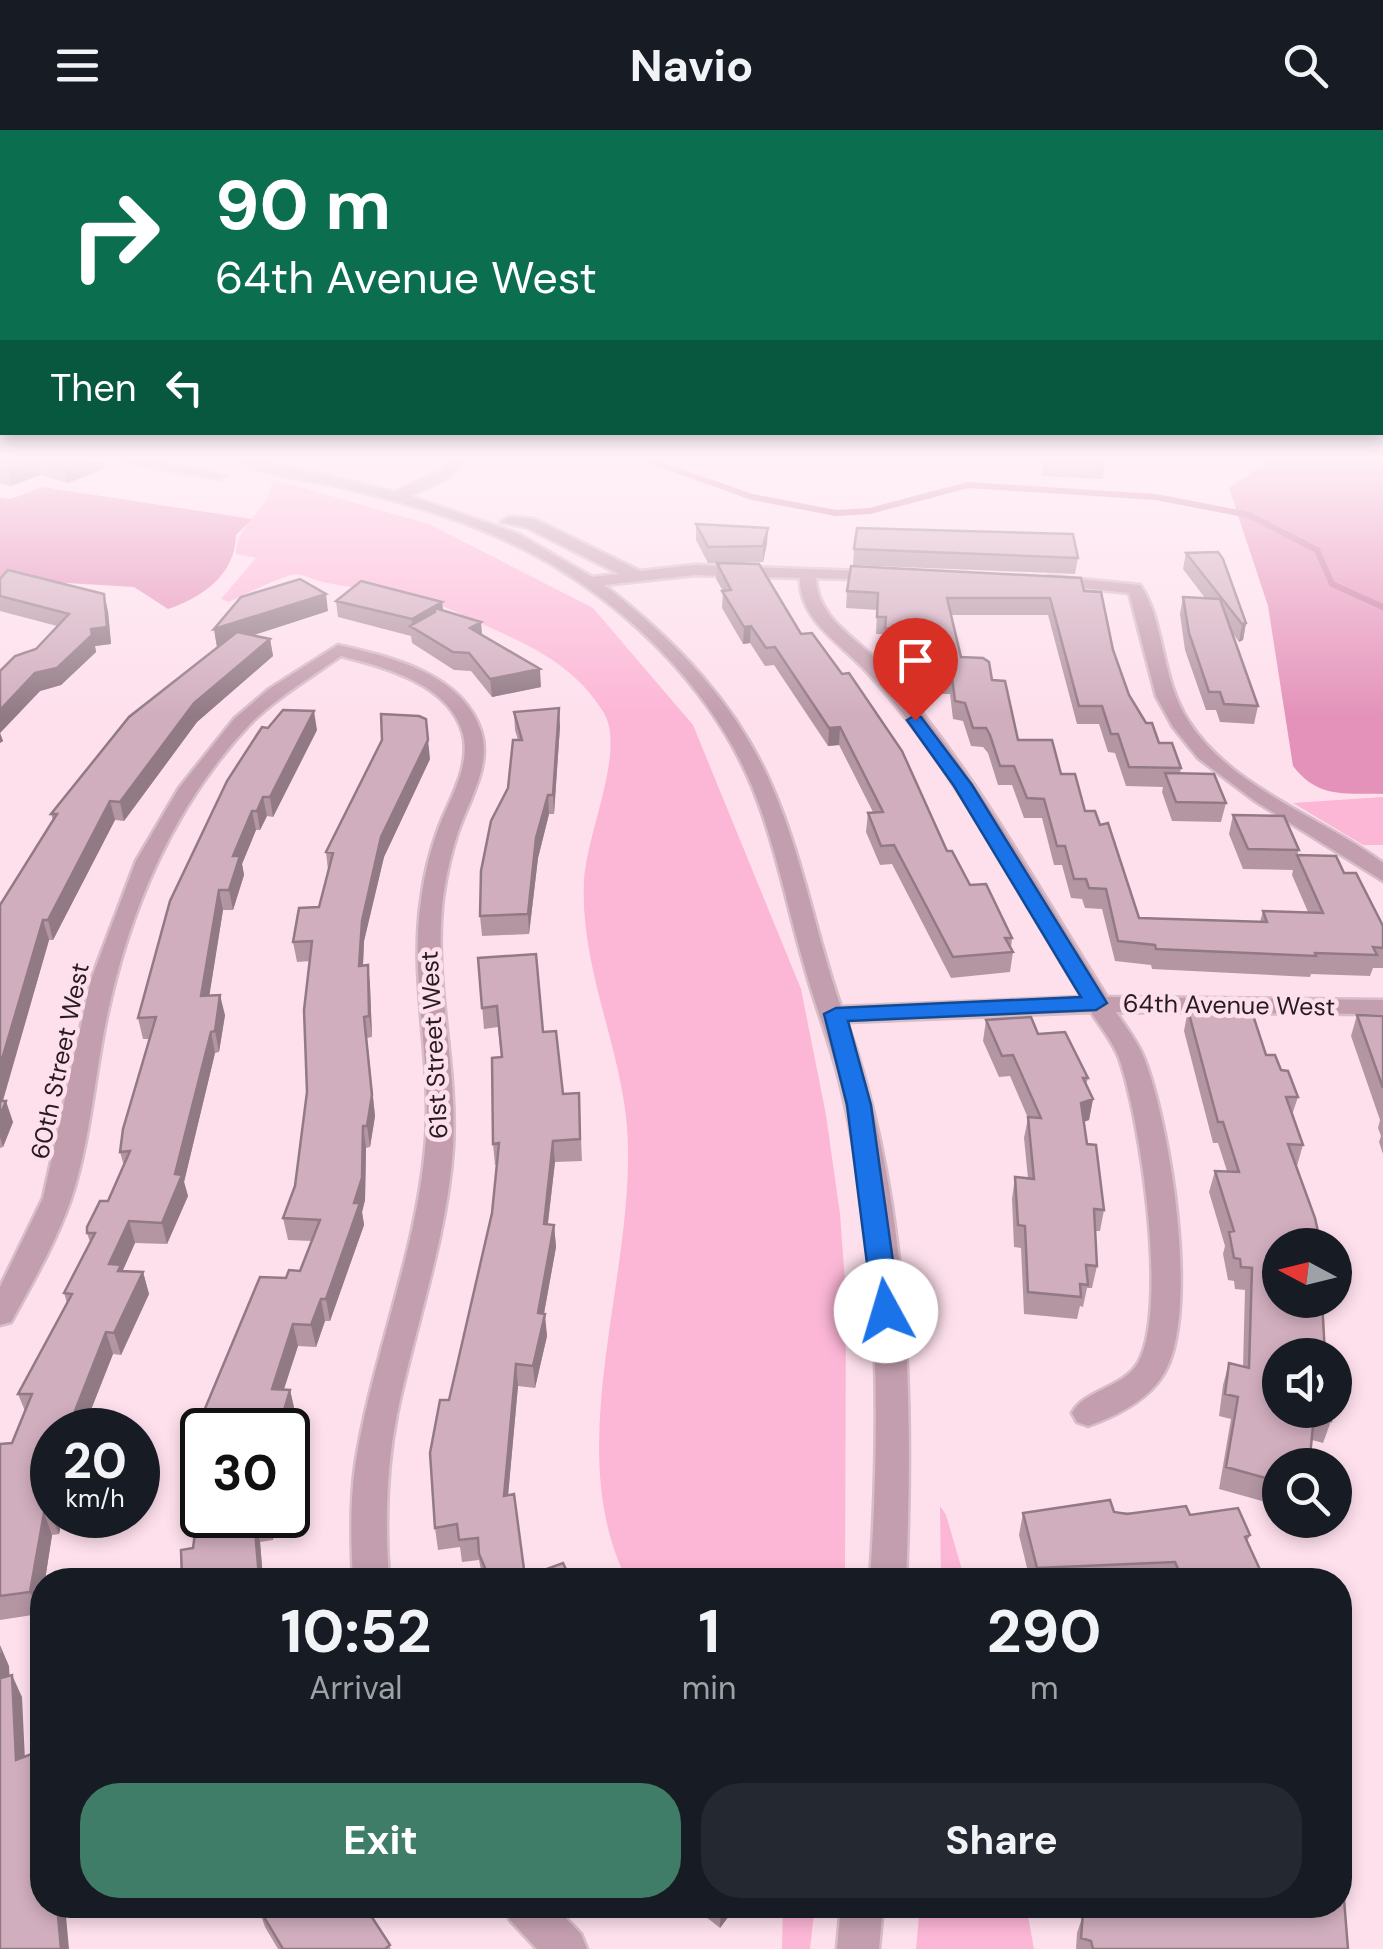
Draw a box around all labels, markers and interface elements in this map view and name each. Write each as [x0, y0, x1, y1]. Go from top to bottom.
text: Navio [630, 36, 753, 95]
icon: menu [50, 38, 105, 93]
icon: search [1278, 38, 1333, 93]
text: 90 m [215, 160, 391, 251]
icon: right [50, 170, 180, 300]
text: 64th Avenue West [215, 248, 597, 307]
icon: left [157, 360, 212, 415]
text: Then [50, 363, 137, 413]
pin [873, 618, 958, 721]
icon: arrive [888, 633, 943, 688]
street label: 61st Street West [413, 950, 455, 1140]
street label: 60th Street West [23, 960, 97, 1162]
street label: 64th Avenue West [1123, 987, 1335, 1023]
north arrow [1262, 1228, 1352, 1318]
map controls [1262, 1228, 1352, 1538]
position arrow [834, 1259, 938, 1363]
button: sound [1262, 1338, 1352, 1428]
speed limit sign: 30 [180, 1408, 310, 1538]
text: 20 [63, 1428, 127, 1494]
button: search [1262, 1448, 1352, 1538]
text: km/h [65, 1482, 125, 1515]
text: 10:52 [280, 1592, 431, 1671]
text: 1 [698, 1592, 720, 1671]
text: 290 [987, 1592, 1102, 1671]
text: Arrival [309, 1667, 403, 1709]
text: min [682, 1667, 736, 1709]
text: m [1030, 1667, 1058, 1709]
button: Exit [80, 1783, 681, 1898]
button: Share [701, 1783, 1302, 1898]

